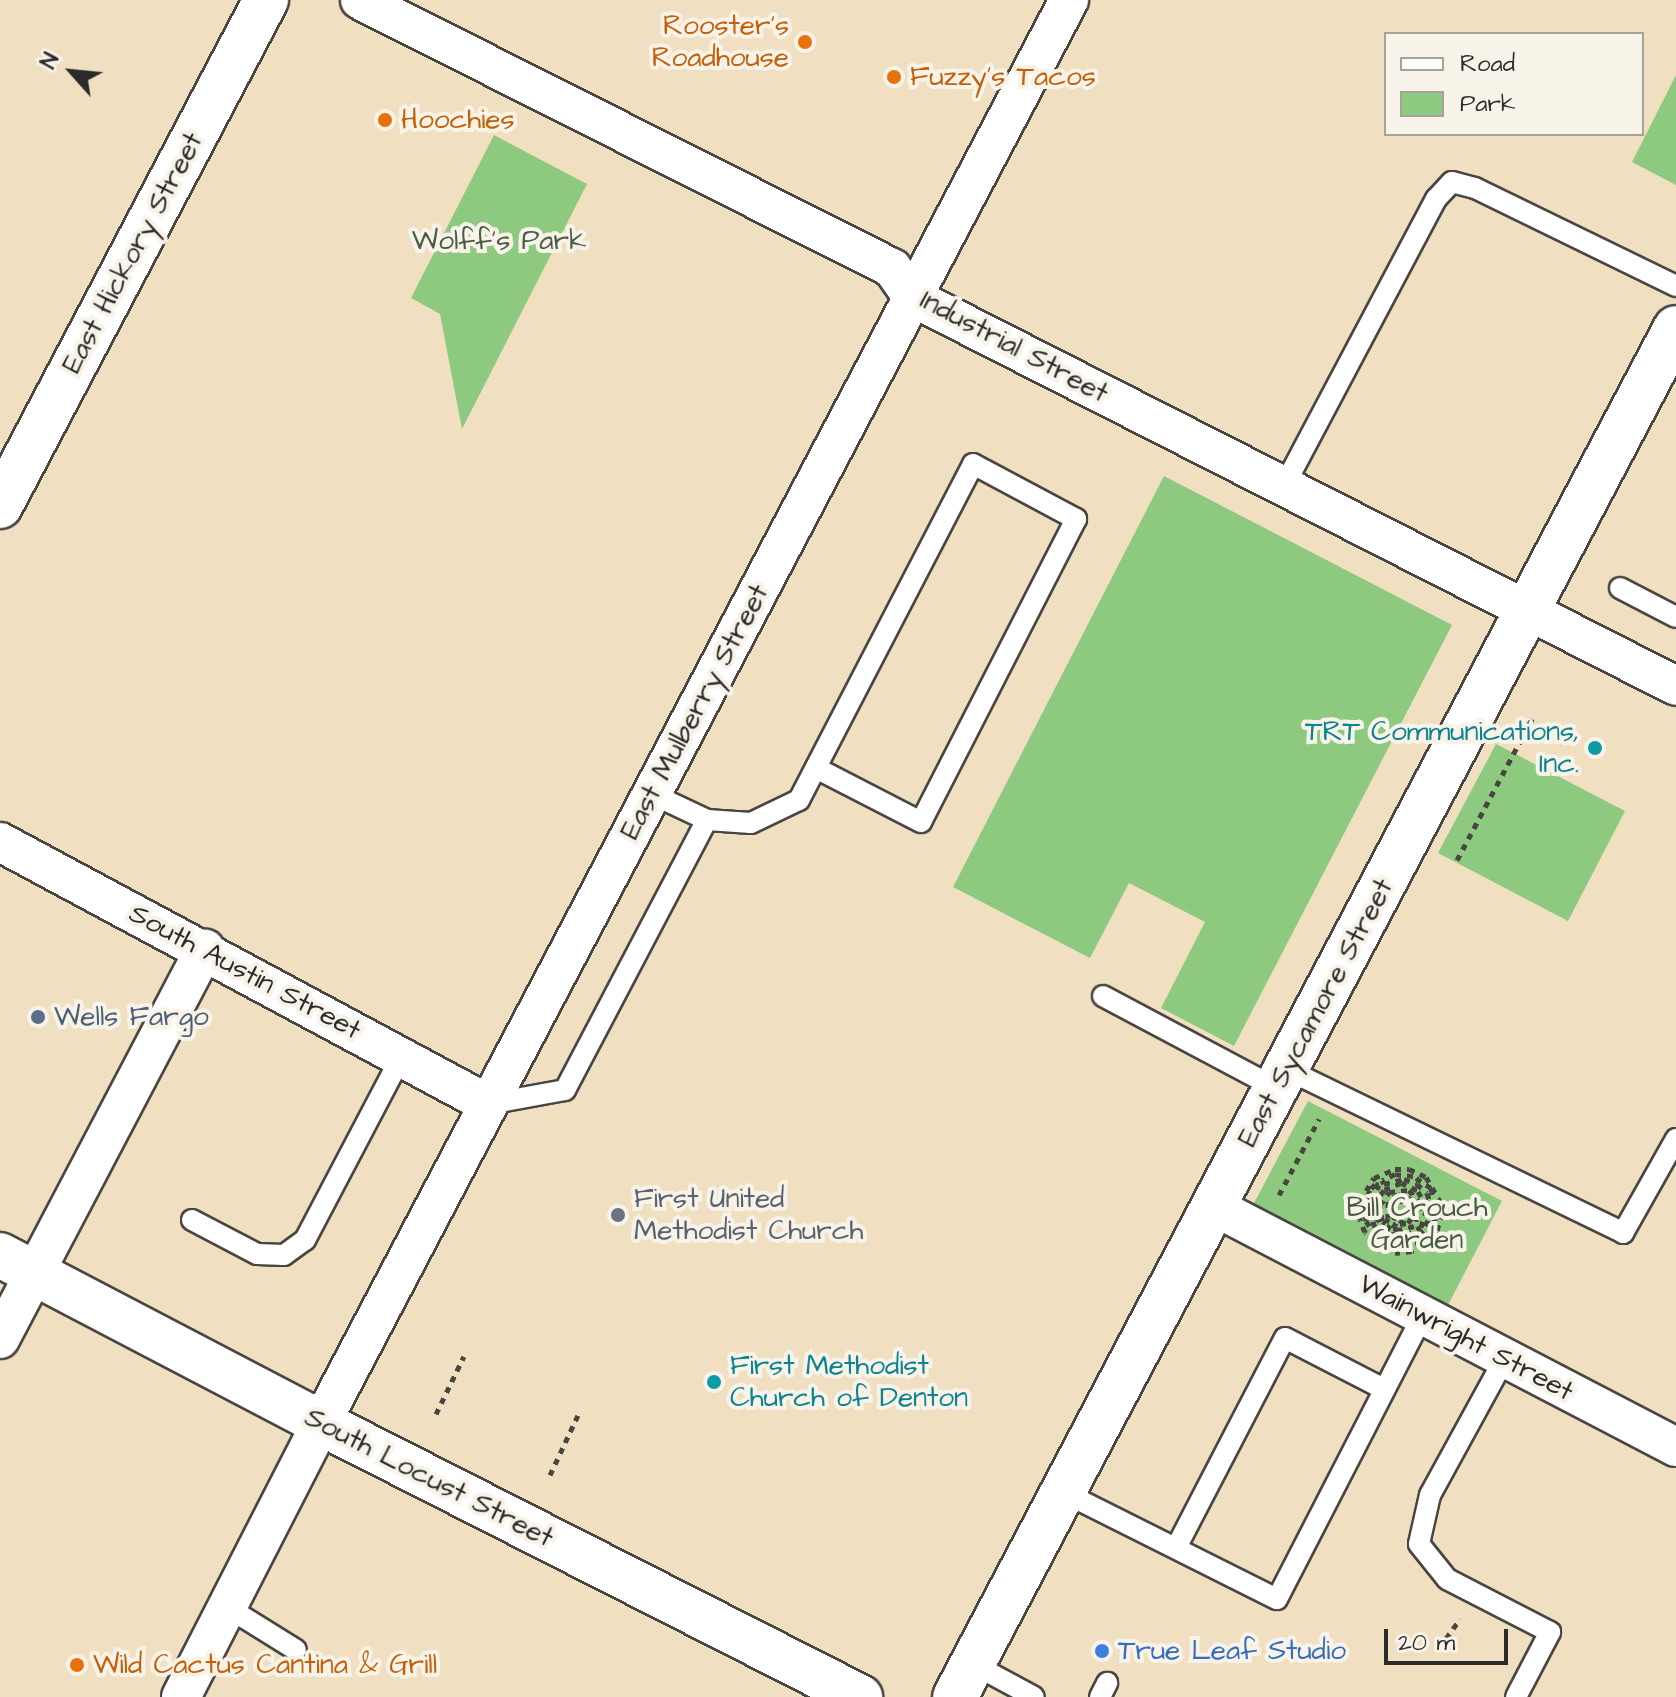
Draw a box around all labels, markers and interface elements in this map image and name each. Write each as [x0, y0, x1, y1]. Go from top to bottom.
place label: Rooster's Roadhouse [652, 9, 789, 75]
north arrow [32, 32, 112, 112]
legend [1384, 32, 1644, 136]
marker: Rooster's Roadhouse [796, 33, 814, 51]
text: Road [1460, 47, 1515, 81]
text: N [33, 48, 67, 74]
place label: Fuzzy's Tacos [910, 60, 1096, 94]
marker: Fuzzy's Tacos [885, 68, 903, 86]
text: Park [1460, 87, 1516, 121]
place label: Hoochies [401, 103, 514, 137]
marker: Hoochies [376, 111, 394, 129]
street label: East Hickory Street [55, 127, 211, 379]
park label: Wolff’s Park [412, 224, 586, 258]
street label: Industrial Street [914, 283, 1114, 411]
street label: East Mulberry Street [614, 579, 776, 845]
place label: TRT Communications, Inc. [1305, 715, 1579, 781]
marker: TRT Communications, Inc. [1586, 739, 1604, 757]
street label: East Sycamore Street [1231, 873, 1401, 1153]
street label: South Austin Street [123, 897, 367, 1047]
place label: Wells Fargo [54, 1000, 209, 1034]
marker: Wells Fargo [29, 1008, 47, 1026]
place label: First United Methodist Church [634, 1182, 863, 1248]
park label: Bill Crouch Garden [1347, 1191, 1487, 1257]
marker: First United Methodist Church [609, 1206, 627, 1224]
street label: Wainwright Street [1353, 1267, 1579, 1409]
place label: First Methodist Church of Denton [730, 1349, 968, 1415]
marker: First Methodist Church of Denton [705, 1373, 723, 1391]
street label: South Locust Street [299, 1401, 559, 1555]
scale bar [1388, 1613, 1512, 1663]
text: 20 m [1398, 1626, 1455, 1660]
place label: True Leaf Studio [1118, 1634, 1346, 1668]
marker: True Leaf Studio [1093, 1642, 1111, 1660]
place label: Wild Cactus Cantina & Grill [93, 1648, 437, 1682]
marker: Wild Cactus Cantina & Grill [68, 1656, 86, 1674]

